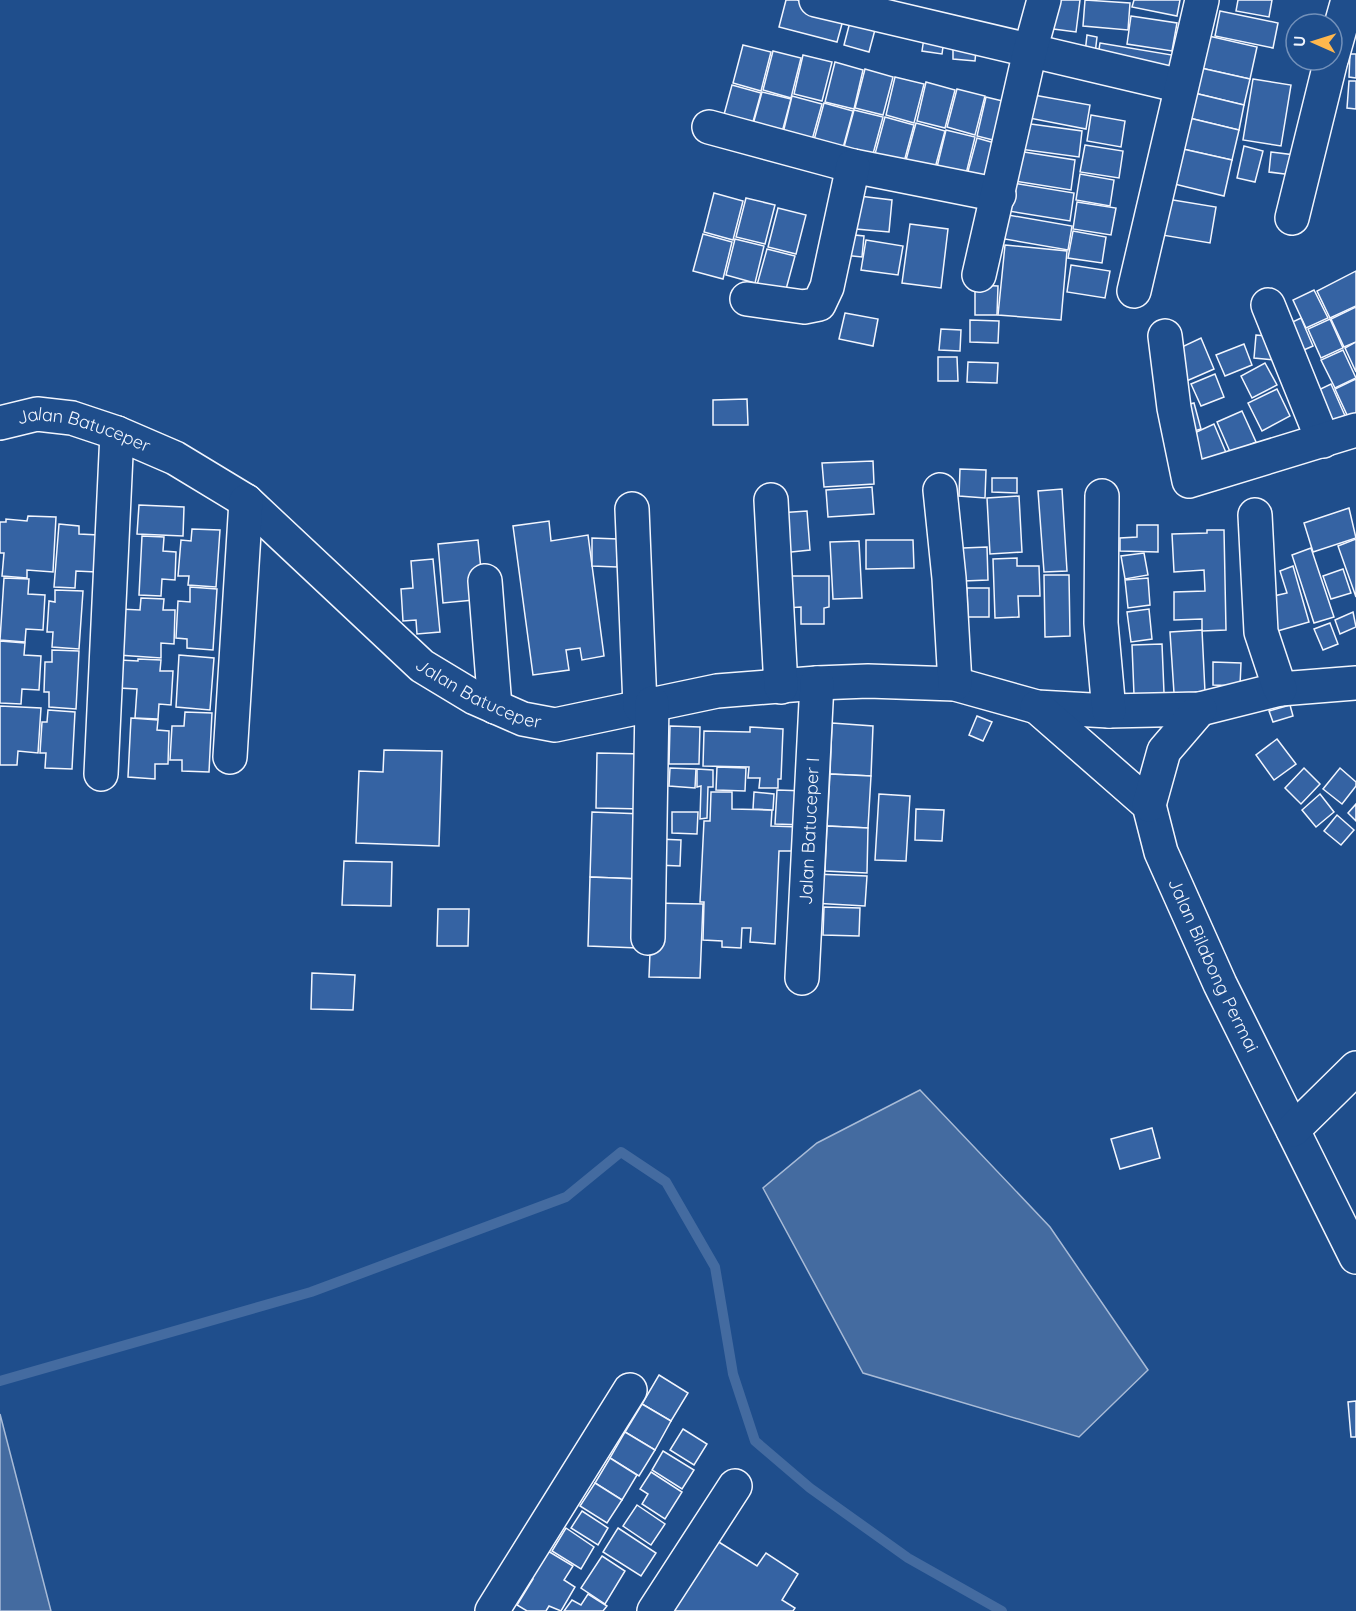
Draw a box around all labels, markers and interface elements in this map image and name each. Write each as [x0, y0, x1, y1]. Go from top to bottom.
north arrow [1284, 12, 1344, 72]
text: U [1289, 35, 1309, 47]
street label: Jalan Batuceper [15, 402, 154, 457]
street label: Jalan Batuceper [411, 654, 544, 733]
street label: Jalan Batuceper I [794, 757, 824, 905]
street label: Jalan Bilabong Permai [1163, 874, 1264, 1056]

